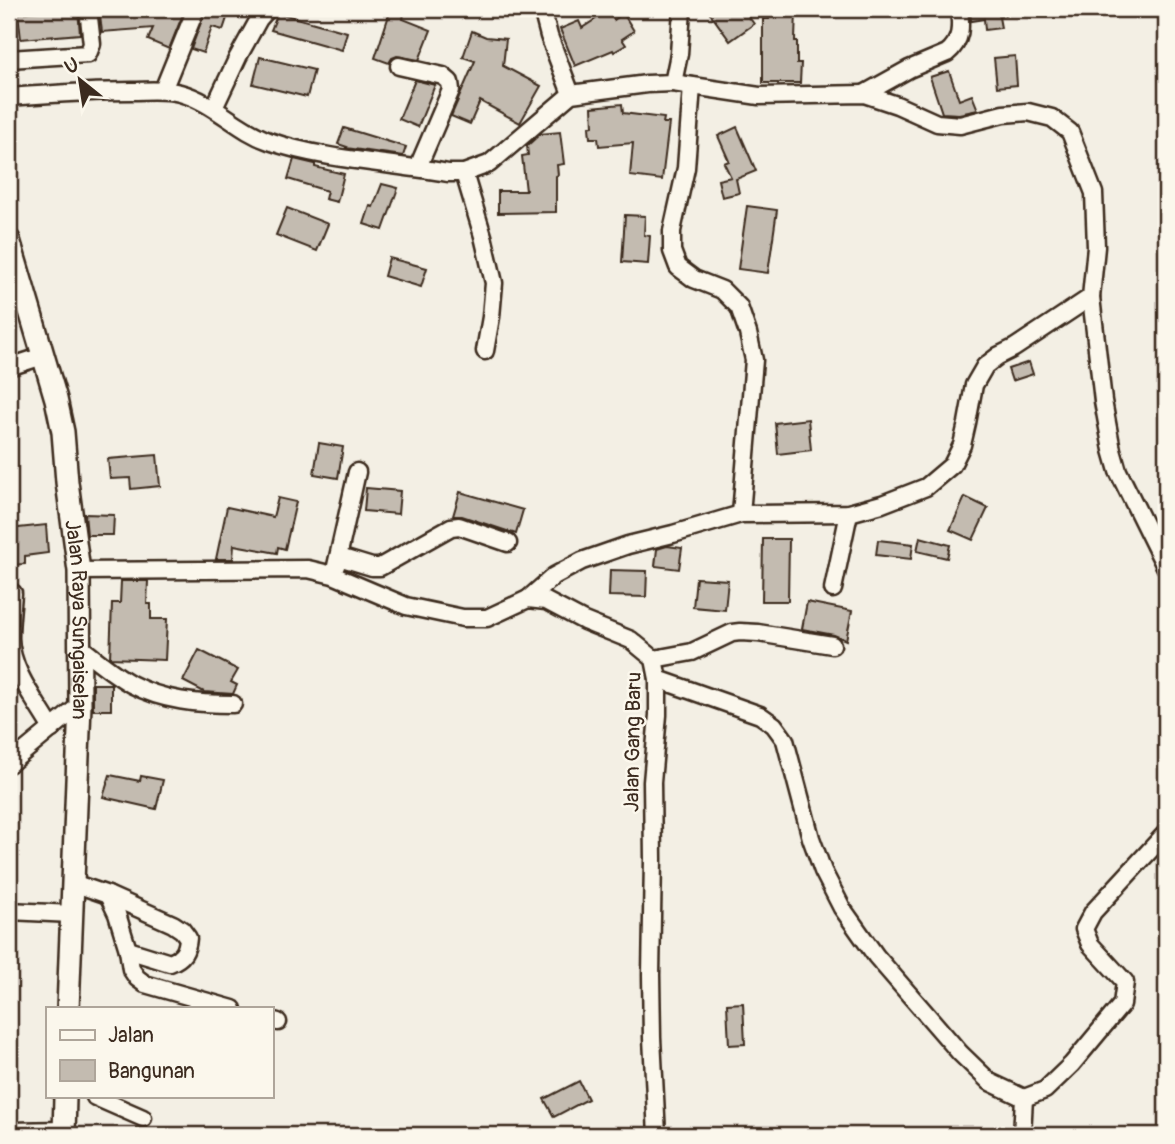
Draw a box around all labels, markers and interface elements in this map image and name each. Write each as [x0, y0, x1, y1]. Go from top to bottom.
north arrow [46, 46, 116, 116]
text: U [61, 53, 83, 80]
street label: Jalan Raya Sungaiselan [59, 518, 94, 720]
street label: Jalan Gang Baru [618, 672, 648, 812]
legend [46, 1007, 273, 1098]
text: Jalan [108, 1022, 154, 1049]
text: Bangunan [108, 1058, 195, 1085]

